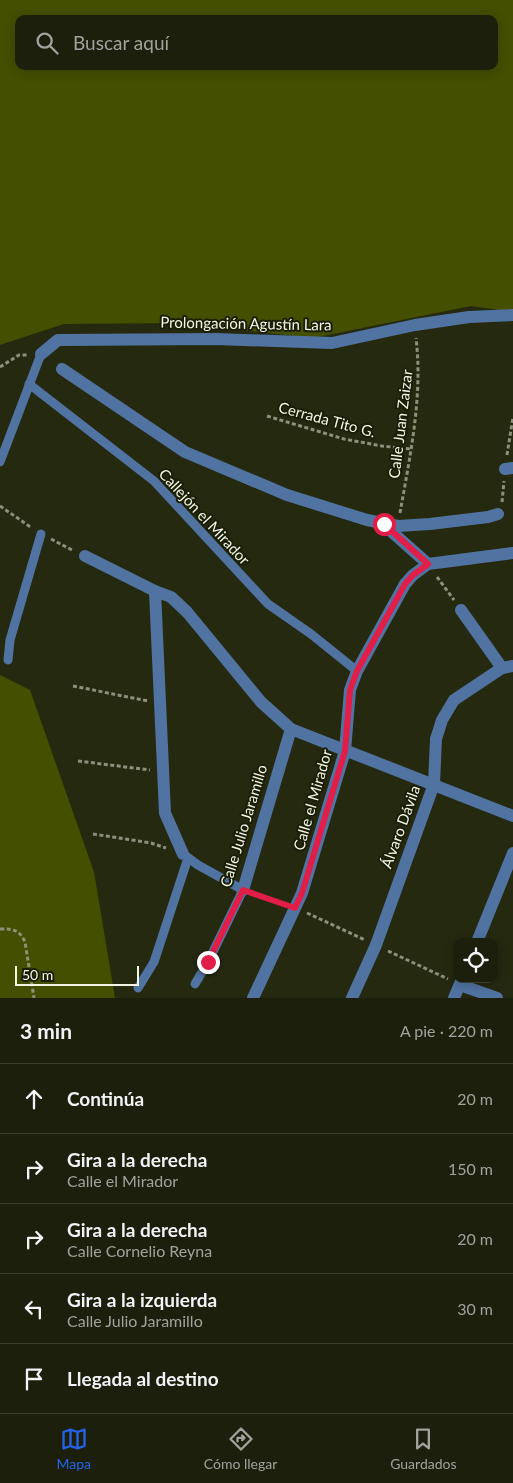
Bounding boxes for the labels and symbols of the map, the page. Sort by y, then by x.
street label: Prolongación Agustín Lara [160,313,332,333]
street label: Calle Juan Zaizar [384,368,416,479]
street label: Cerrada Tito G. [277,397,378,441]
street label: Callejón el Mirador [156,465,254,568]
route start [373,513,396,536]
street label: Calle el Mirador [289,747,335,852]
street label: Calle Julio Jaramillo [216,762,270,889]
street label: Álvaro Dávila [377,783,423,871]
route end [197,951,220,974]
scale bar [15,963,139,986]

